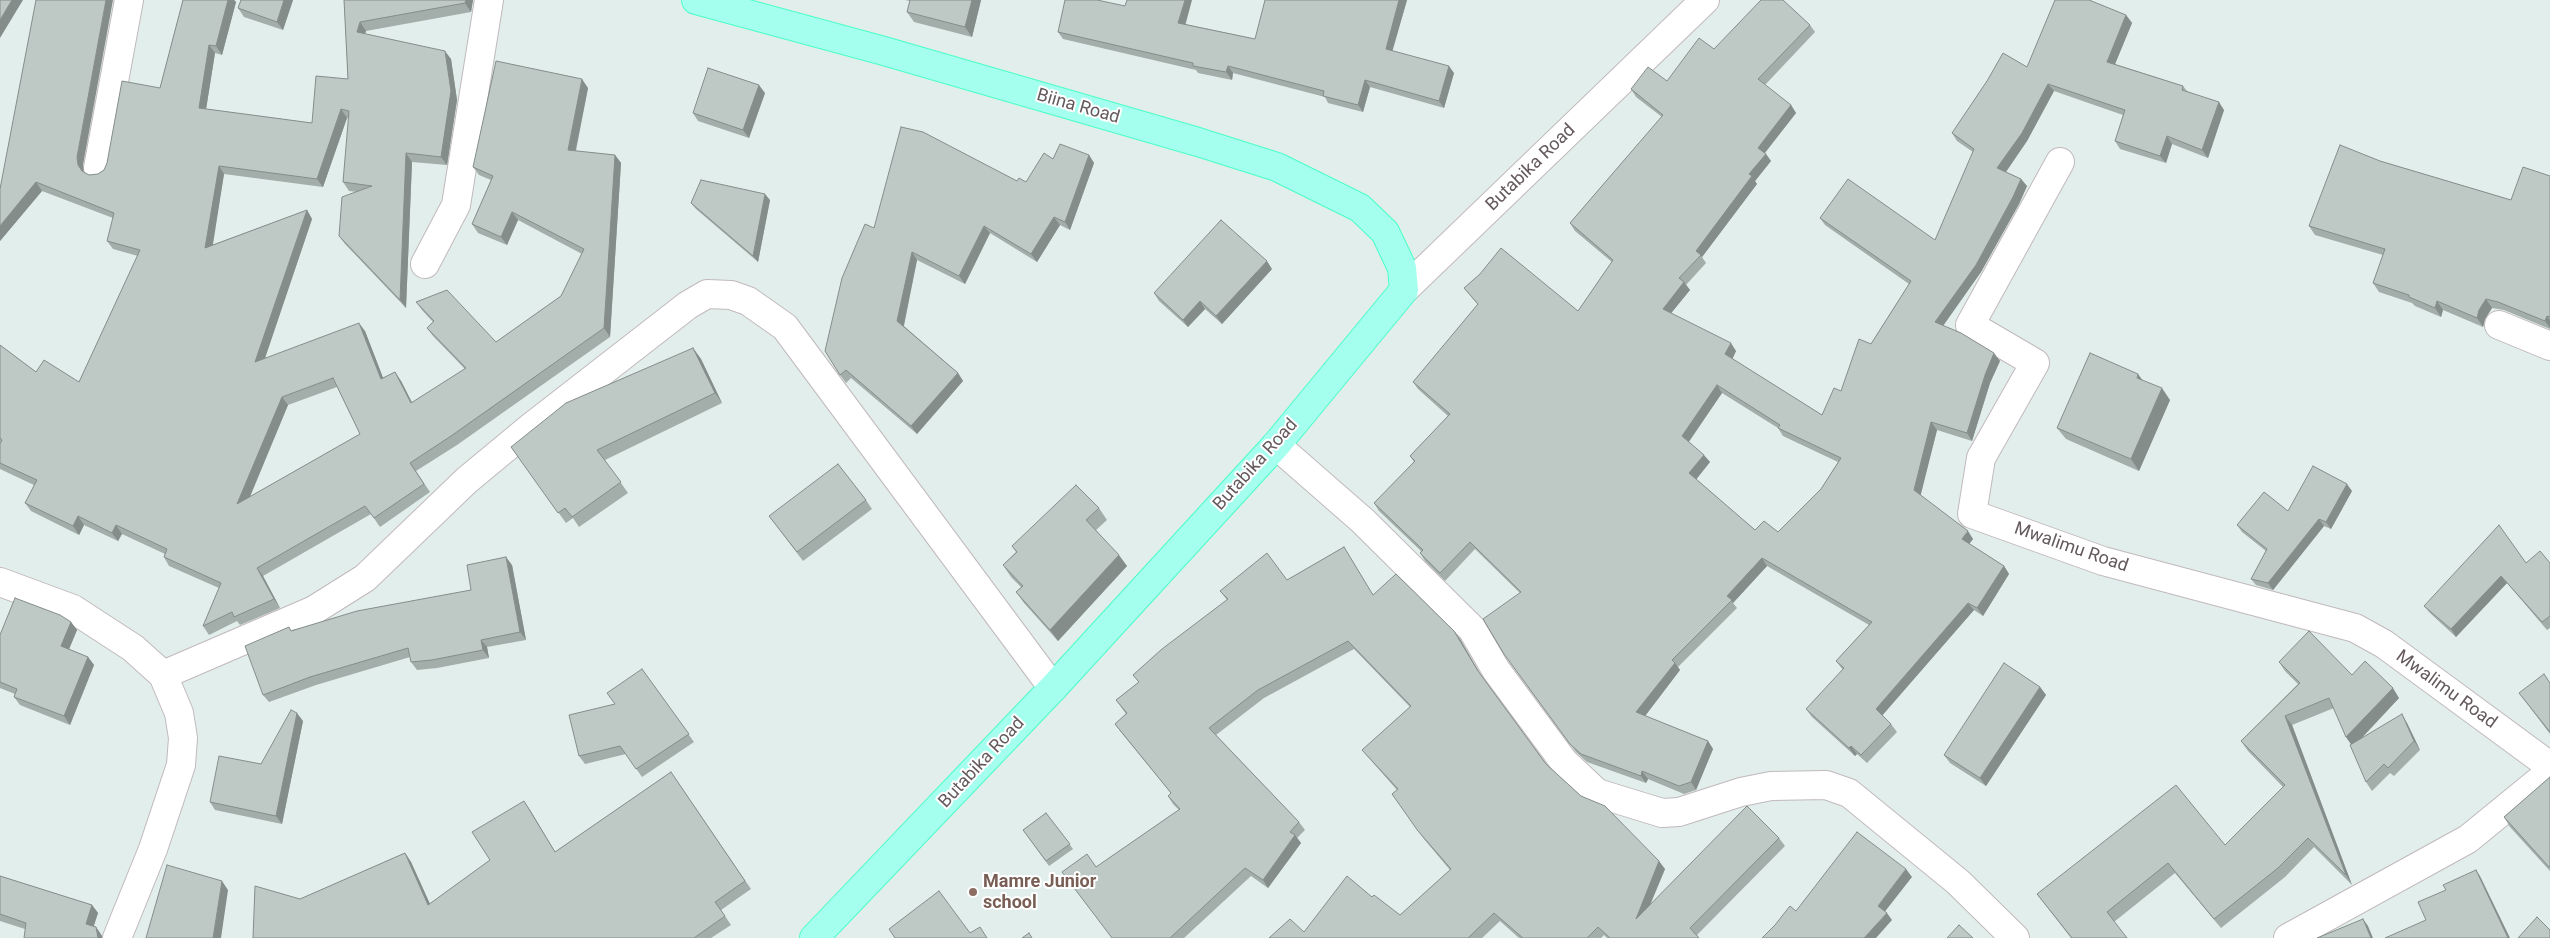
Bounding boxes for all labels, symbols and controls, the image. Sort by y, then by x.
street label: Biina Road [1034,85,1122,129]
street label: Butabika Road [1482,120,1580,216]
street label: Butabika Road [1209,415,1303,515]
street label: Mwalimu Road [2011,518,2131,578]
street label: Mwalimu Road [2391,646,2501,734]
street label: Butabika Road [935,713,1029,813]
place label: Mamre Junior school [983,871,1096,914]
marker: Mamre Junior school [967,886,979,898]

